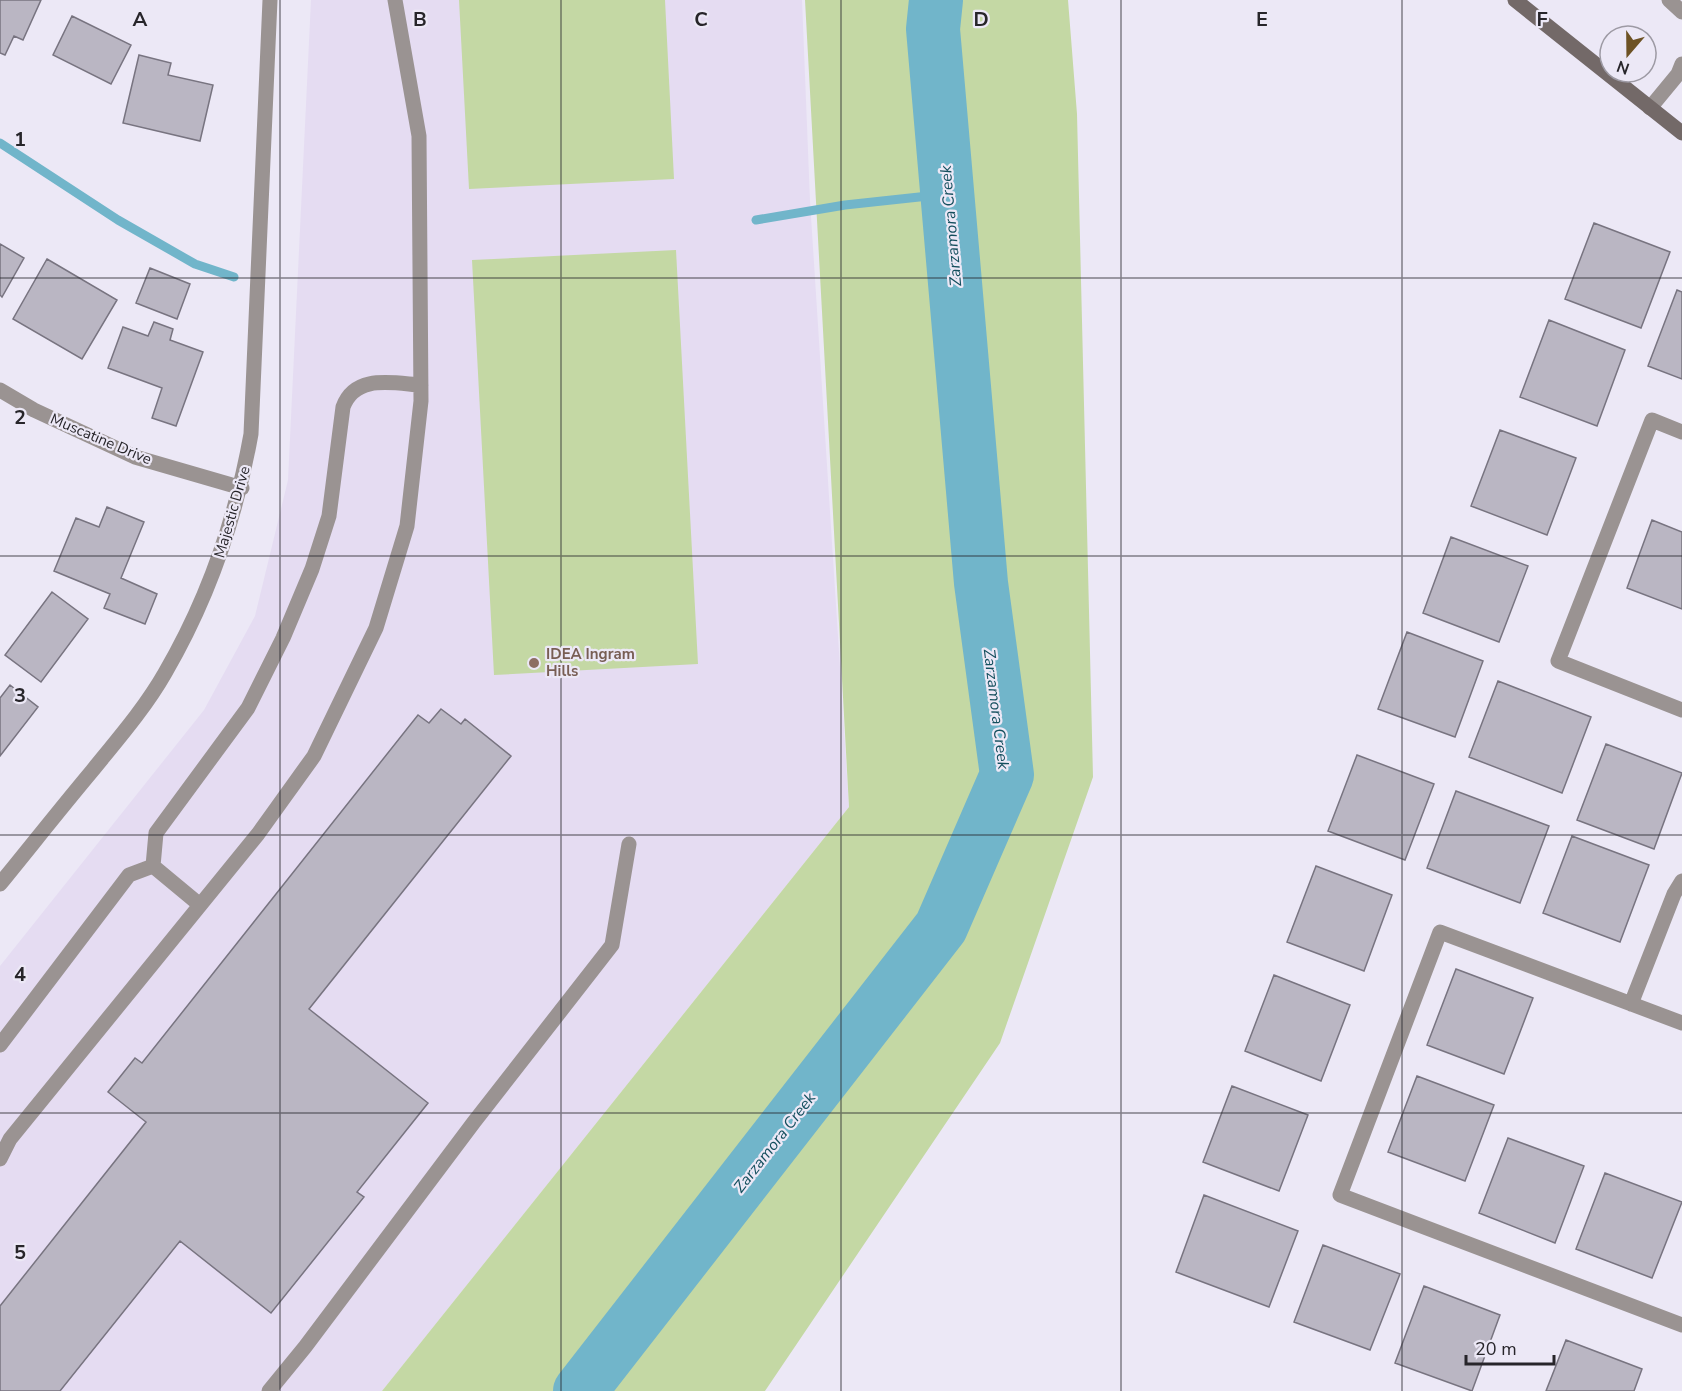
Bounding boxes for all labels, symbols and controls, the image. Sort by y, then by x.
text: A [133,6,148,33]
text: B [413,6,427,33]
text: C [694,6,708,33]
text: D [973,6,989,33]
text: E [1256,6,1268,33]
text: F [1536,6,1548,33]
north arrow [1598,24,1658,84]
text: N [1614,55,1633,80]
text: 1 [14,126,26,153]
water label: Zarzamora Creek [935,163,967,287]
text: 2 [14,404,26,431]
street label: Muscatine Drive [47,409,155,469]
street label: Majestic Drive [209,464,255,560]
place label: IDEA Ingram Hills [546,644,635,681]
water label: Zarzamora Creek [978,647,1014,772]
marker: IDEA Ingram Hills [527,656,541,670]
text: 3 [14,682,26,709]
text: 4 [14,961,26,988]
water label: Zarzamora Creek [729,1087,821,1197]
text: 5 [14,1239,26,1266]
scale bar [1466,1328,1554,1366]
text: 20 m [1475,1337,1517,1361]

